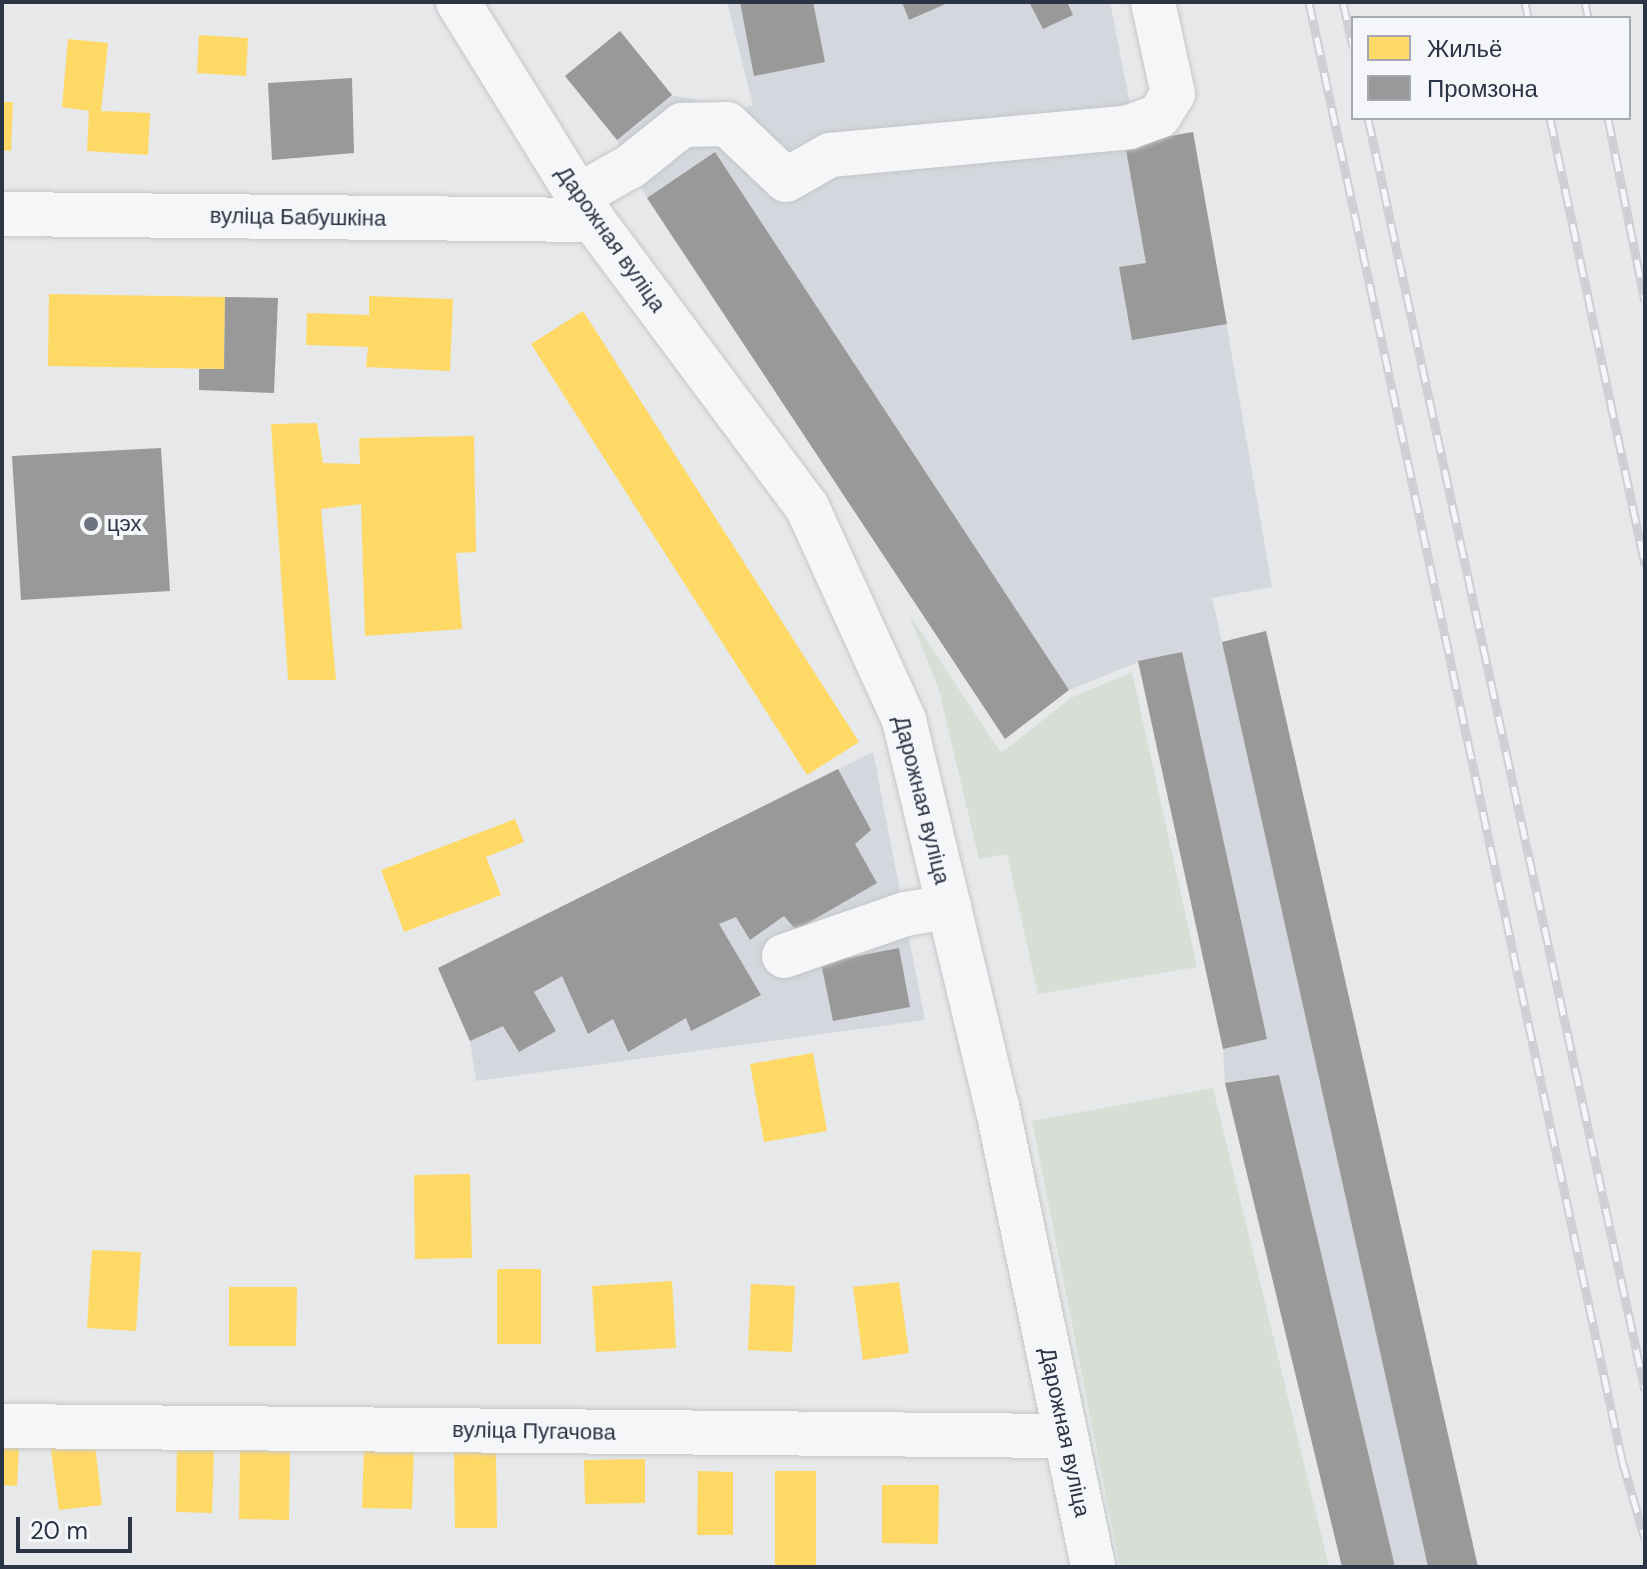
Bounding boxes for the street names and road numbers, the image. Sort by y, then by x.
street label: Дарожная вуліца [551,161,671,317]
street label: вуліца Бабушкіна [210,202,386,232]
street label: Дарожная вуліца [888,713,956,887]
street label: Дарожная вуліца [1034,1345,1096,1519]
street label: вуліца Пугачова [452,1416,616,1446]

